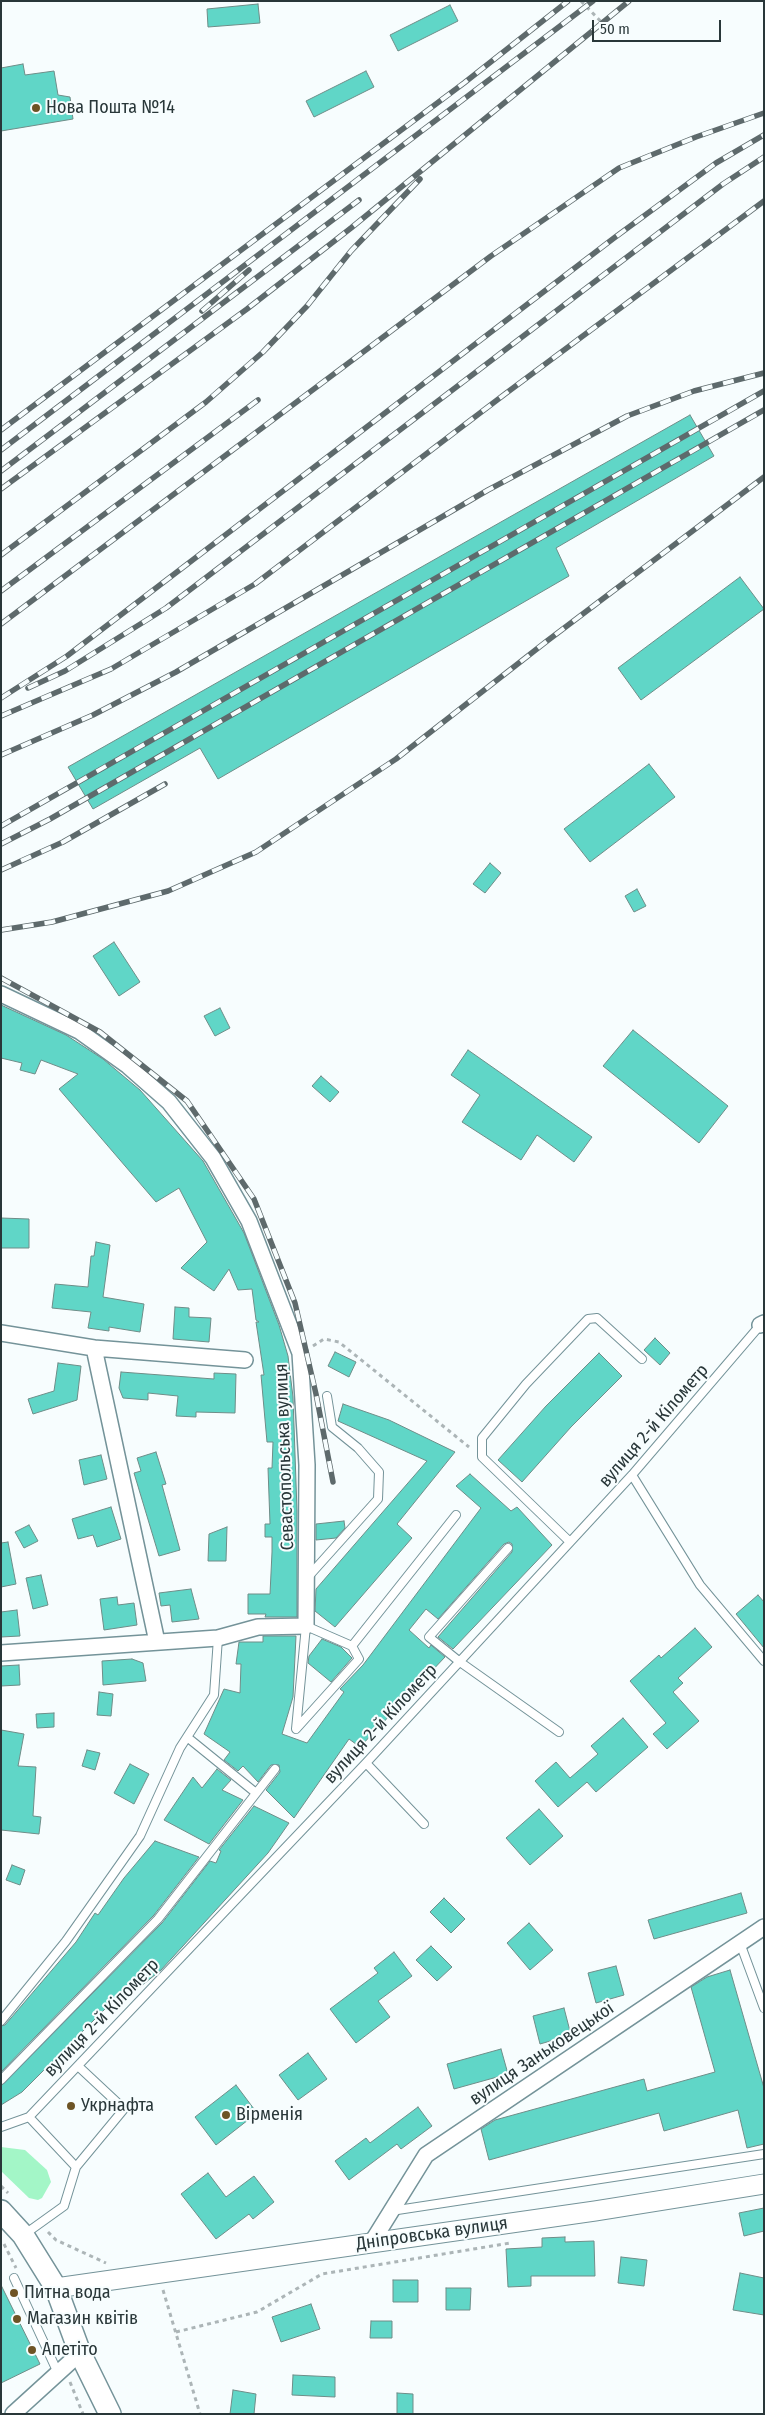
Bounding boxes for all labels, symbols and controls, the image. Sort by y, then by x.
scale bar [595,10,724,42]
text: 50 m [600,20,630,38]
place label: Нова Пошта №14 [46,97,175,119]
marker: Нова Пошта №14 [30,102,42,114]
street label: вулиця 2-й Кілометр [595,1360,713,1492]
street label: Севастопольська вулиця [271,1363,299,1551]
street label: вулиця 2-й Кілометр [320,1660,442,1788]
street label: вулиця 2-й Кілометр [40,1954,164,2082]
street label: вулиця Заньковецької [466,1998,618,2110]
place label: Укрнафта [81,2095,154,2117]
marker: Укрнафта [65,2100,77,2112]
place label: Вірменія [236,2104,303,2126]
marker: Вірменія [220,2109,232,2121]
street label: Дніпровська вулиця [355,2213,509,2255]
place label: Питна вода [24,2282,111,2304]
marker: Питна вода [8,2287,20,2299]
place label: Магазин квітів [27,2308,138,2330]
marker: Магазин квітів [11,2313,23,2325]
place label: Апетіто [42,2339,98,2361]
marker: Апетіто [26,2344,38,2356]

